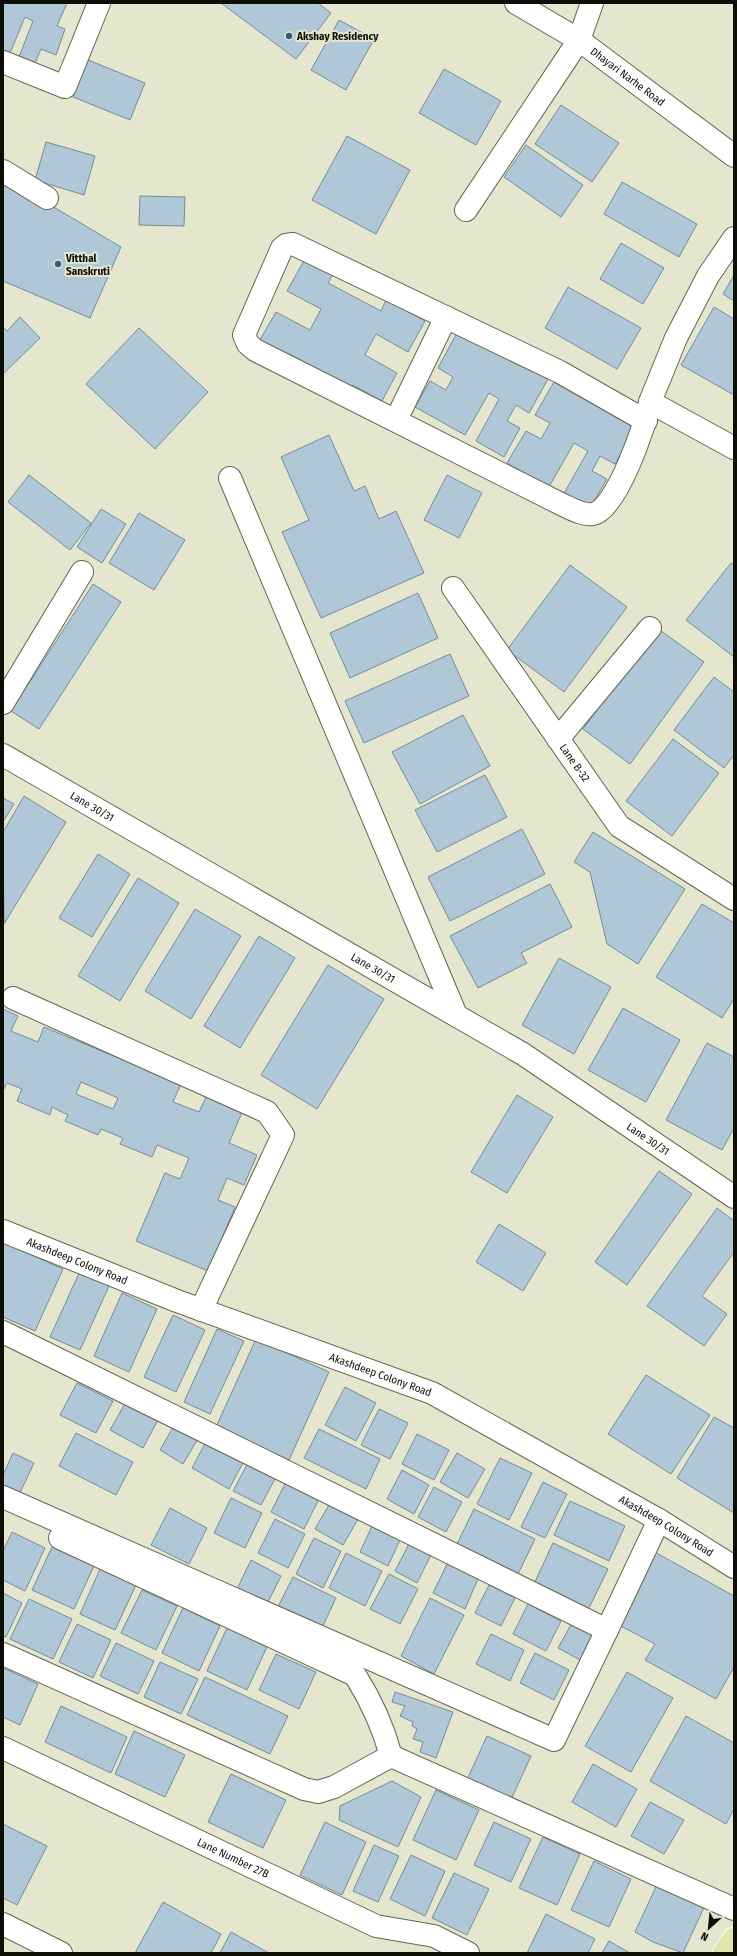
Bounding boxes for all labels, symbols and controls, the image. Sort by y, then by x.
place label: Akshay Residency [296,30,379,43]
marker: Akshay Residency [284,31,294,41]
street label: Dhayari Narhe Road [588,45,667,109]
place label: Vitthal Sanskruti [65,252,110,278]
marker: Vitthal Sanskruti [53,259,63,269]
street label: Lane B-32 [557,742,592,785]
street label: Lane 30/31 [68,789,116,825]
street label: Lane 30/31 [349,951,397,986]
street label: Lane 30/31 [624,1120,672,1158]
street label: Akashdeep Colony Road [25,1235,129,1287]
street label: Akashdeep Colony Road [328,1351,433,1399]
street label: Akashdeep Colony Road [617,1493,716,1559]
street label: Lane Number 27B [195,1836,271,1881]
north arrow [689,1908,729,1948]
text: N [699,1929,711,1944]

